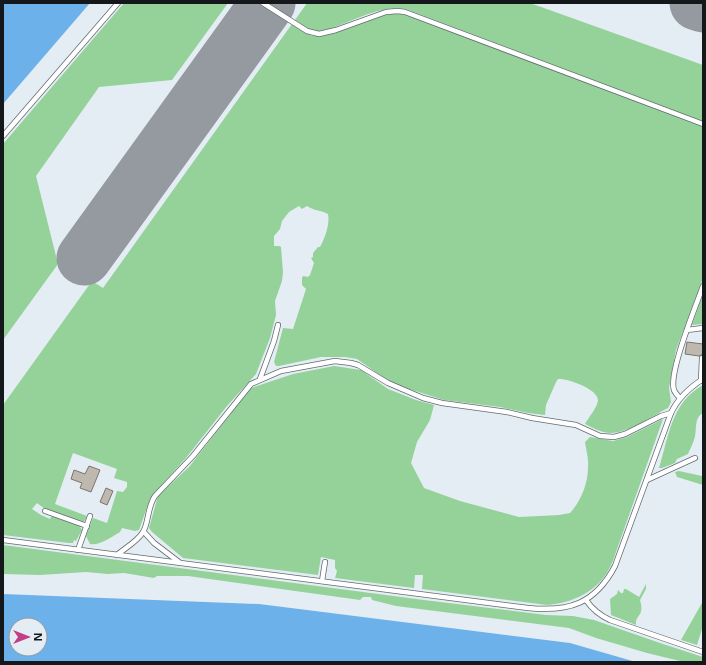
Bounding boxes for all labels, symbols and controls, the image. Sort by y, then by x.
north arrow [8,617,48,657]
text: N [31,633,46,641]

